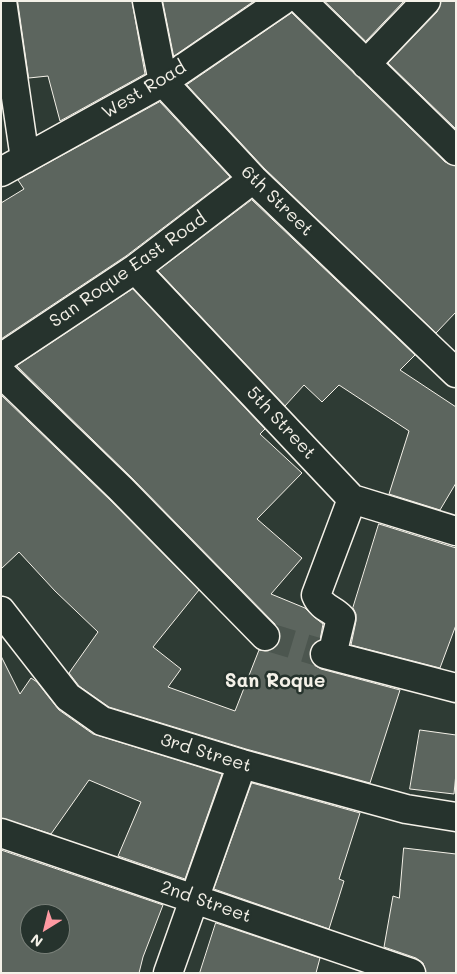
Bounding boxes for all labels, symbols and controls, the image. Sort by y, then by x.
street label: West Road [98,56,190,124]
street label: 6th Street [236,161,318,241]
street label: San Roque East Road [45,208,211,332]
street label: 5th Street [242,382,320,464]
district label: San Roque [225,670,325,692]
street label: 3rd Street [158,729,254,777]
street label: 2nd Street [158,876,254,928]
north arrow [20,904,70,954]
text: N [27,930,46,952]

